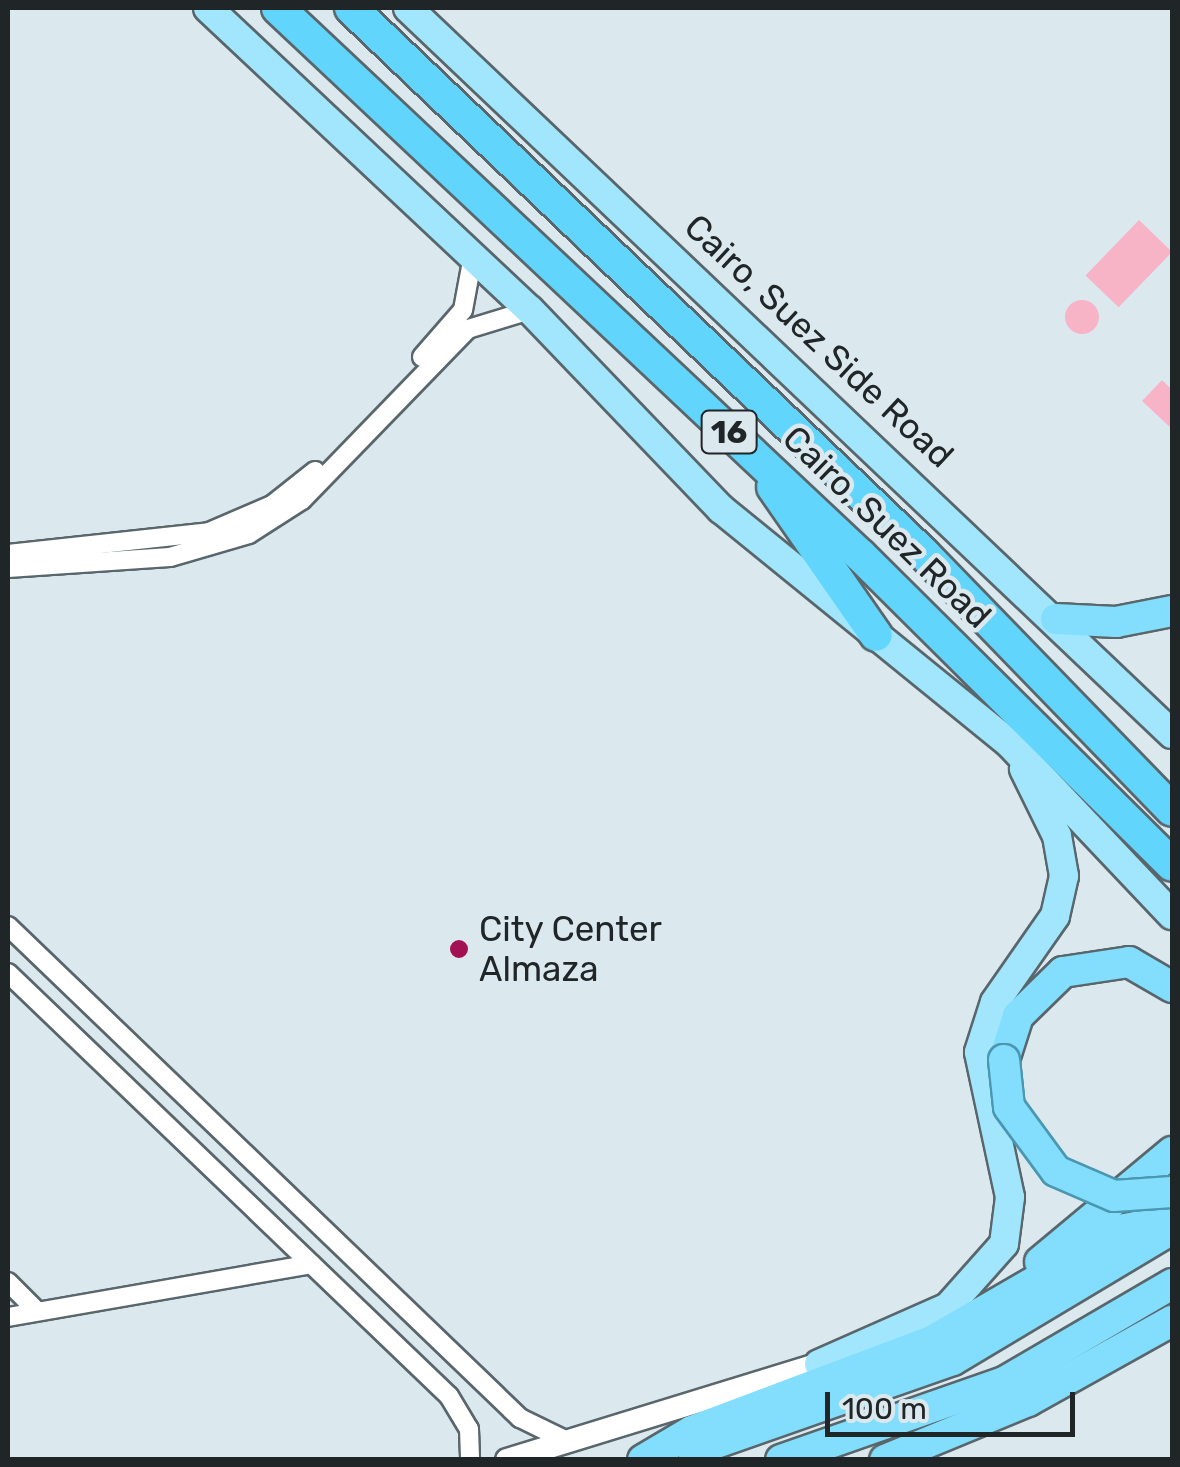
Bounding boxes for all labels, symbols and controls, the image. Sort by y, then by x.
street label: Cairo, Suez Side Road [676,206,962,476]
road number: 16 [699,405,759,459]
street label: Cairo, Suez Road [774,417,1000,637]
place label: City Center Almaza [479,908,663,990]
marker: City Center Almaza [448,938,470,960]
scale bar [830,1372,1080,1434]
text: 100 m [842,1391,927,1427]

